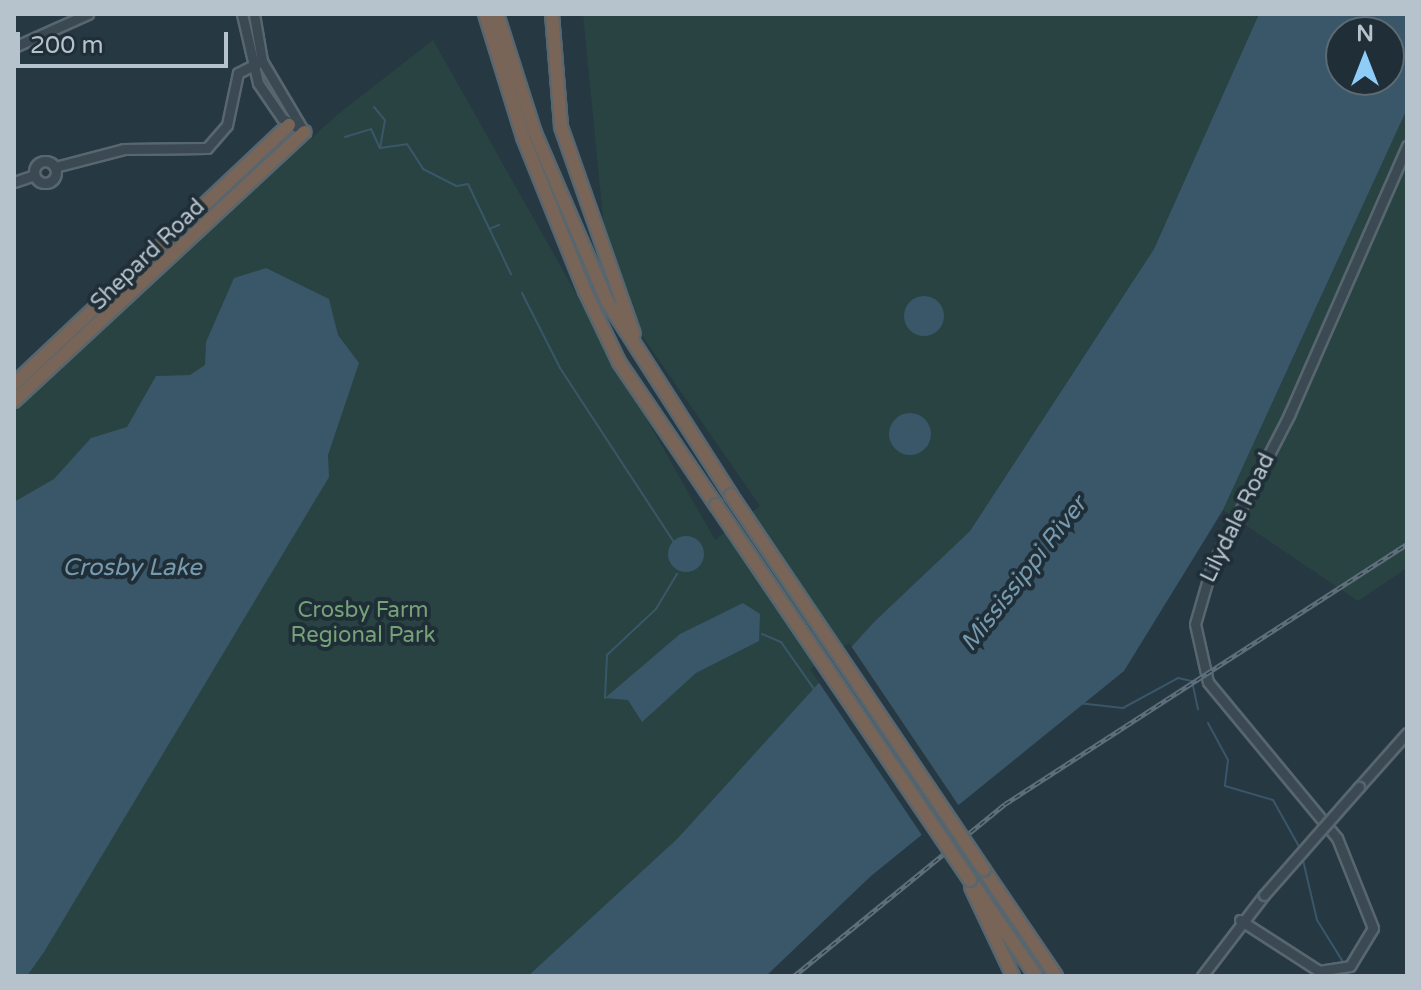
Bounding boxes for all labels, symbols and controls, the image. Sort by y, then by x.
scale bar [20,16,232,66]
north arrow [1325,16,1405,96]
text: N [1356,21,1374,47]
text: 200 m [30,31,104,60]
street label: Shepard Road [85,194,211,316]
street label: Lilydale Road [1195,449,1281,587]
water label: Mississippi River [955,491,1093,657]
water label: Crosby Lake [62,554,202,582]
park label: Crosby Farm Regional Park [291,597,435,648]

